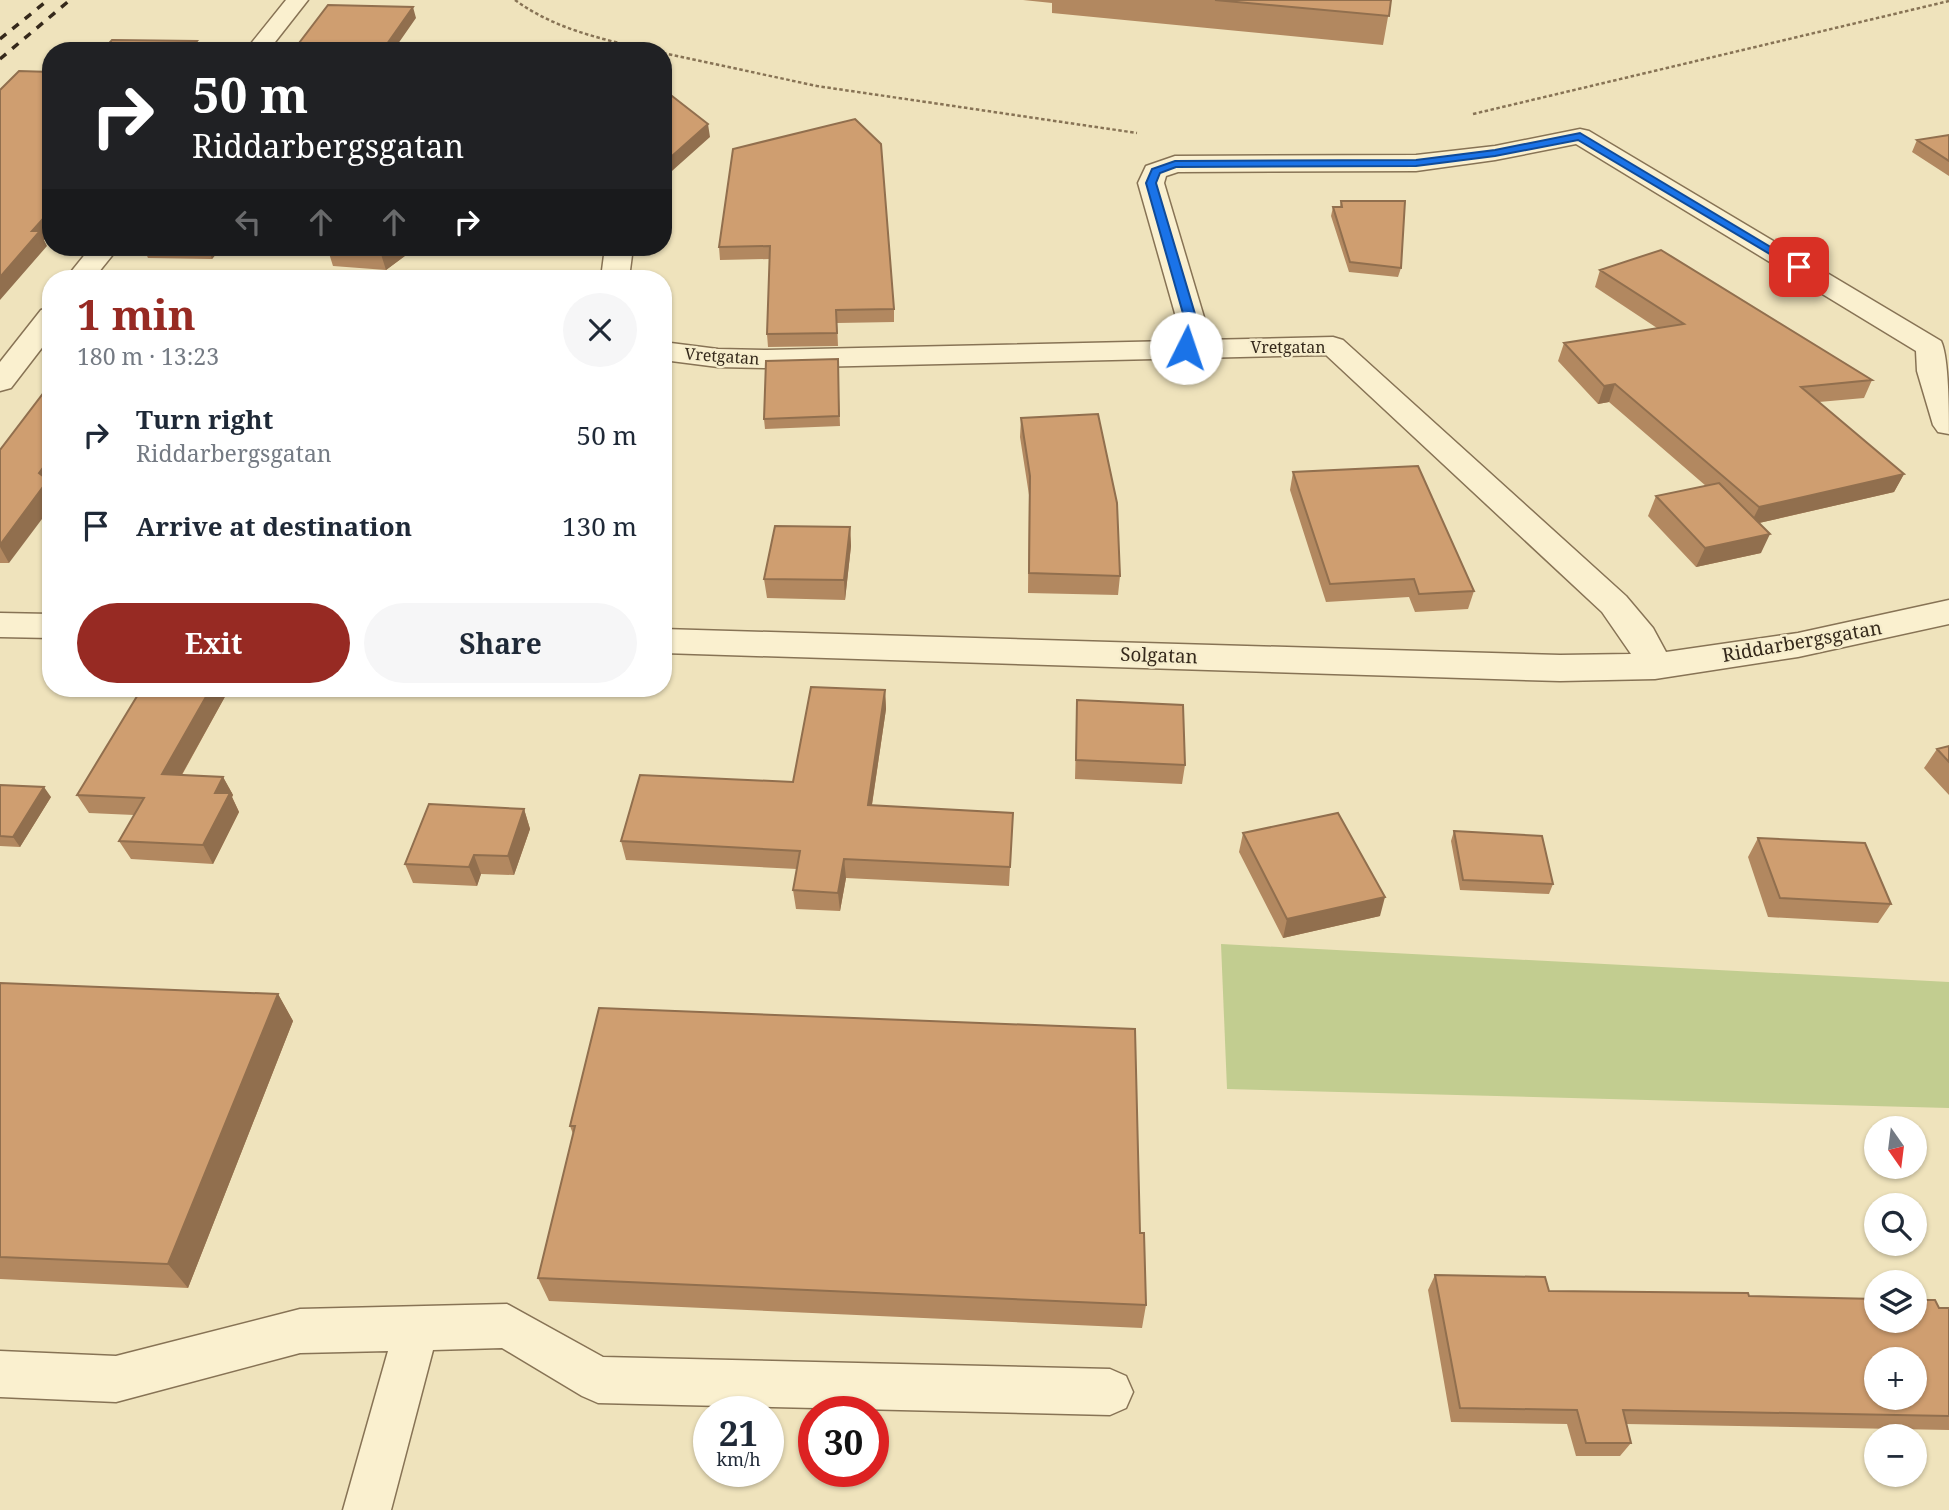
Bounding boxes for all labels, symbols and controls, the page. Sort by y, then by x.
text: 50 m [192,61,308,127]
icon: right [77,70,168,161]
text: Riddarbergsgatan [192,124,464,167]
icon: left [229,203,267,241]
icon: ahead [302,203,340,241]
icon: ahead [375,203,413,241]
icon: right [448,203,486,241]
pin [1769,237,1829,297]
icon: arrive [1780,248,1818,286]
text: 1 min [77,285,196,342]
button: close [563,293,637,367]
position arrow [1149,311,1223,385]
street label: Vretgatan [1250,336,1326,358]
text: 180 m · 13:23 [77,340,219,372]
street label: Vretgatan [684,342,760,370]
text: Turn right [136,401,273,437]
icon: right [77,416,115,454]
text: 50 m [577,417,637,453]
text: Riddarbergsgatan [136,437,332,469]
icon: arrive [77,507,115,545]
text: Arrive at destination [136,508,412,544]
text: 130 m [562,508,637,544]
button: Exit [77,603,350,683]
button: Share [364,603,637,683]
street label: Riddarbergsgatan [1720,614,1884,668]
street label: Solgatan [1120,641,1198,669]
north arrow [1864,1116,1927,1180]
map controls [1864,1116,1927,1487]
button: search [1864,1193,1927,1256]
button: layers [1864,1270,1927,1333]
button: + [1864,1347,1927,1410]
speed limit sign: 30 [798,1396,889,1487]
text: 21 [719,1409,758,1456]
button: − [1864,1424,1927,1487]
text: km/h [716,1447,761,1471]

